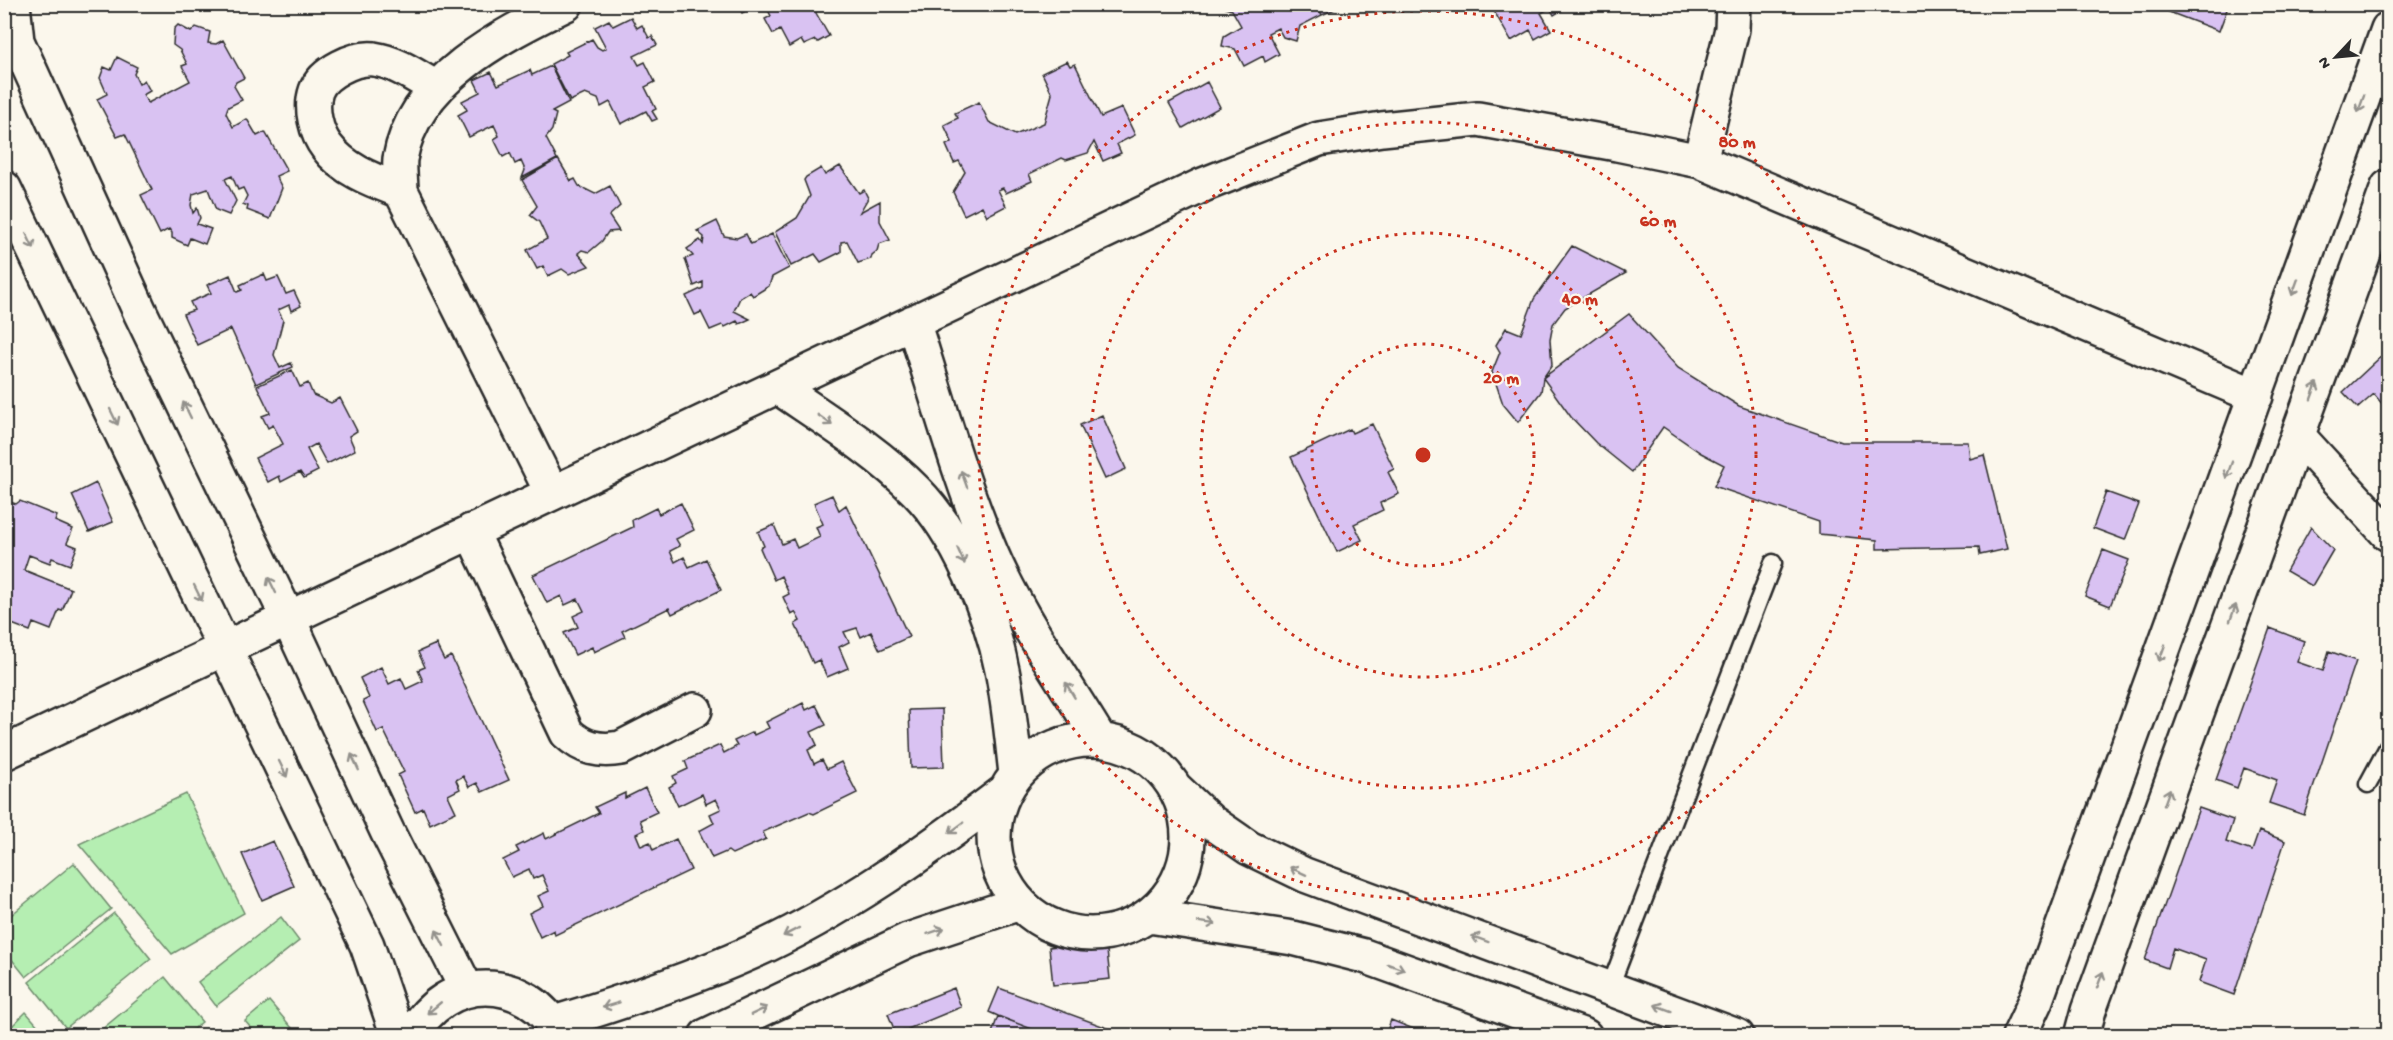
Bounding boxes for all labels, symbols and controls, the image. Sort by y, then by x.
north arrow [2306,27,2366,87]
text: N [2315,53,2336,71]
one-way arrow [2355,94,2366,112]
text: 80 m [1718,133,1756,154]
text: 60 m [1640,212,1676,233]
one-way arrow [24,232,36,250]
one-way arrow [2289,277,2300,296]
text: 40 m [1561,290,1598,311]
text: 20 m [1483,369,1519,390]
one-way arrow [2310,382,2321,401]
one-way arrow [181,401,193,419]
one-way arrow [108,408,120,426]
one-way arrow [817,414,833,426]
centre of rings [1413,445,1433,465]
one-way arrow [2222,460,2233,479]
one-way arrow [957,470,968,489]
one-way arrow [957,547,968,565]
one-way arrow [266,577,278,595]
one-way arrow [193,583,205,601]
one-way arrow [2229,605,2240,623]
one-way arrow [2155,644,2166,662]
one-way arrow [1064,682,1076,699]
one-way arrow [349,754,361,772]
one-way arrow [277,759,289,777]
one-way arrow [2162,788,2173,807]
one-way arrow [949,822,965,835]
one-way arrow [1289,865,1307,876]
one-way arrow [1196,918,1216,929]
one-way arrow [927,924,945,935]
one-way arrow [783,926,801,938]
one-way arrow [433,929,445,947]
one-way arrow [1471,933,1490,944]
one-way arrow [1386,963,1405,974]
one-way arrow [2095,971,2106,990]
one-way arrow [602,1000,621,1011]
one-way arrow [427,1001,442,1015]
one-way arrow [1654,1001,1673,1012]
one-way arrow [749,1004,767,1016]

